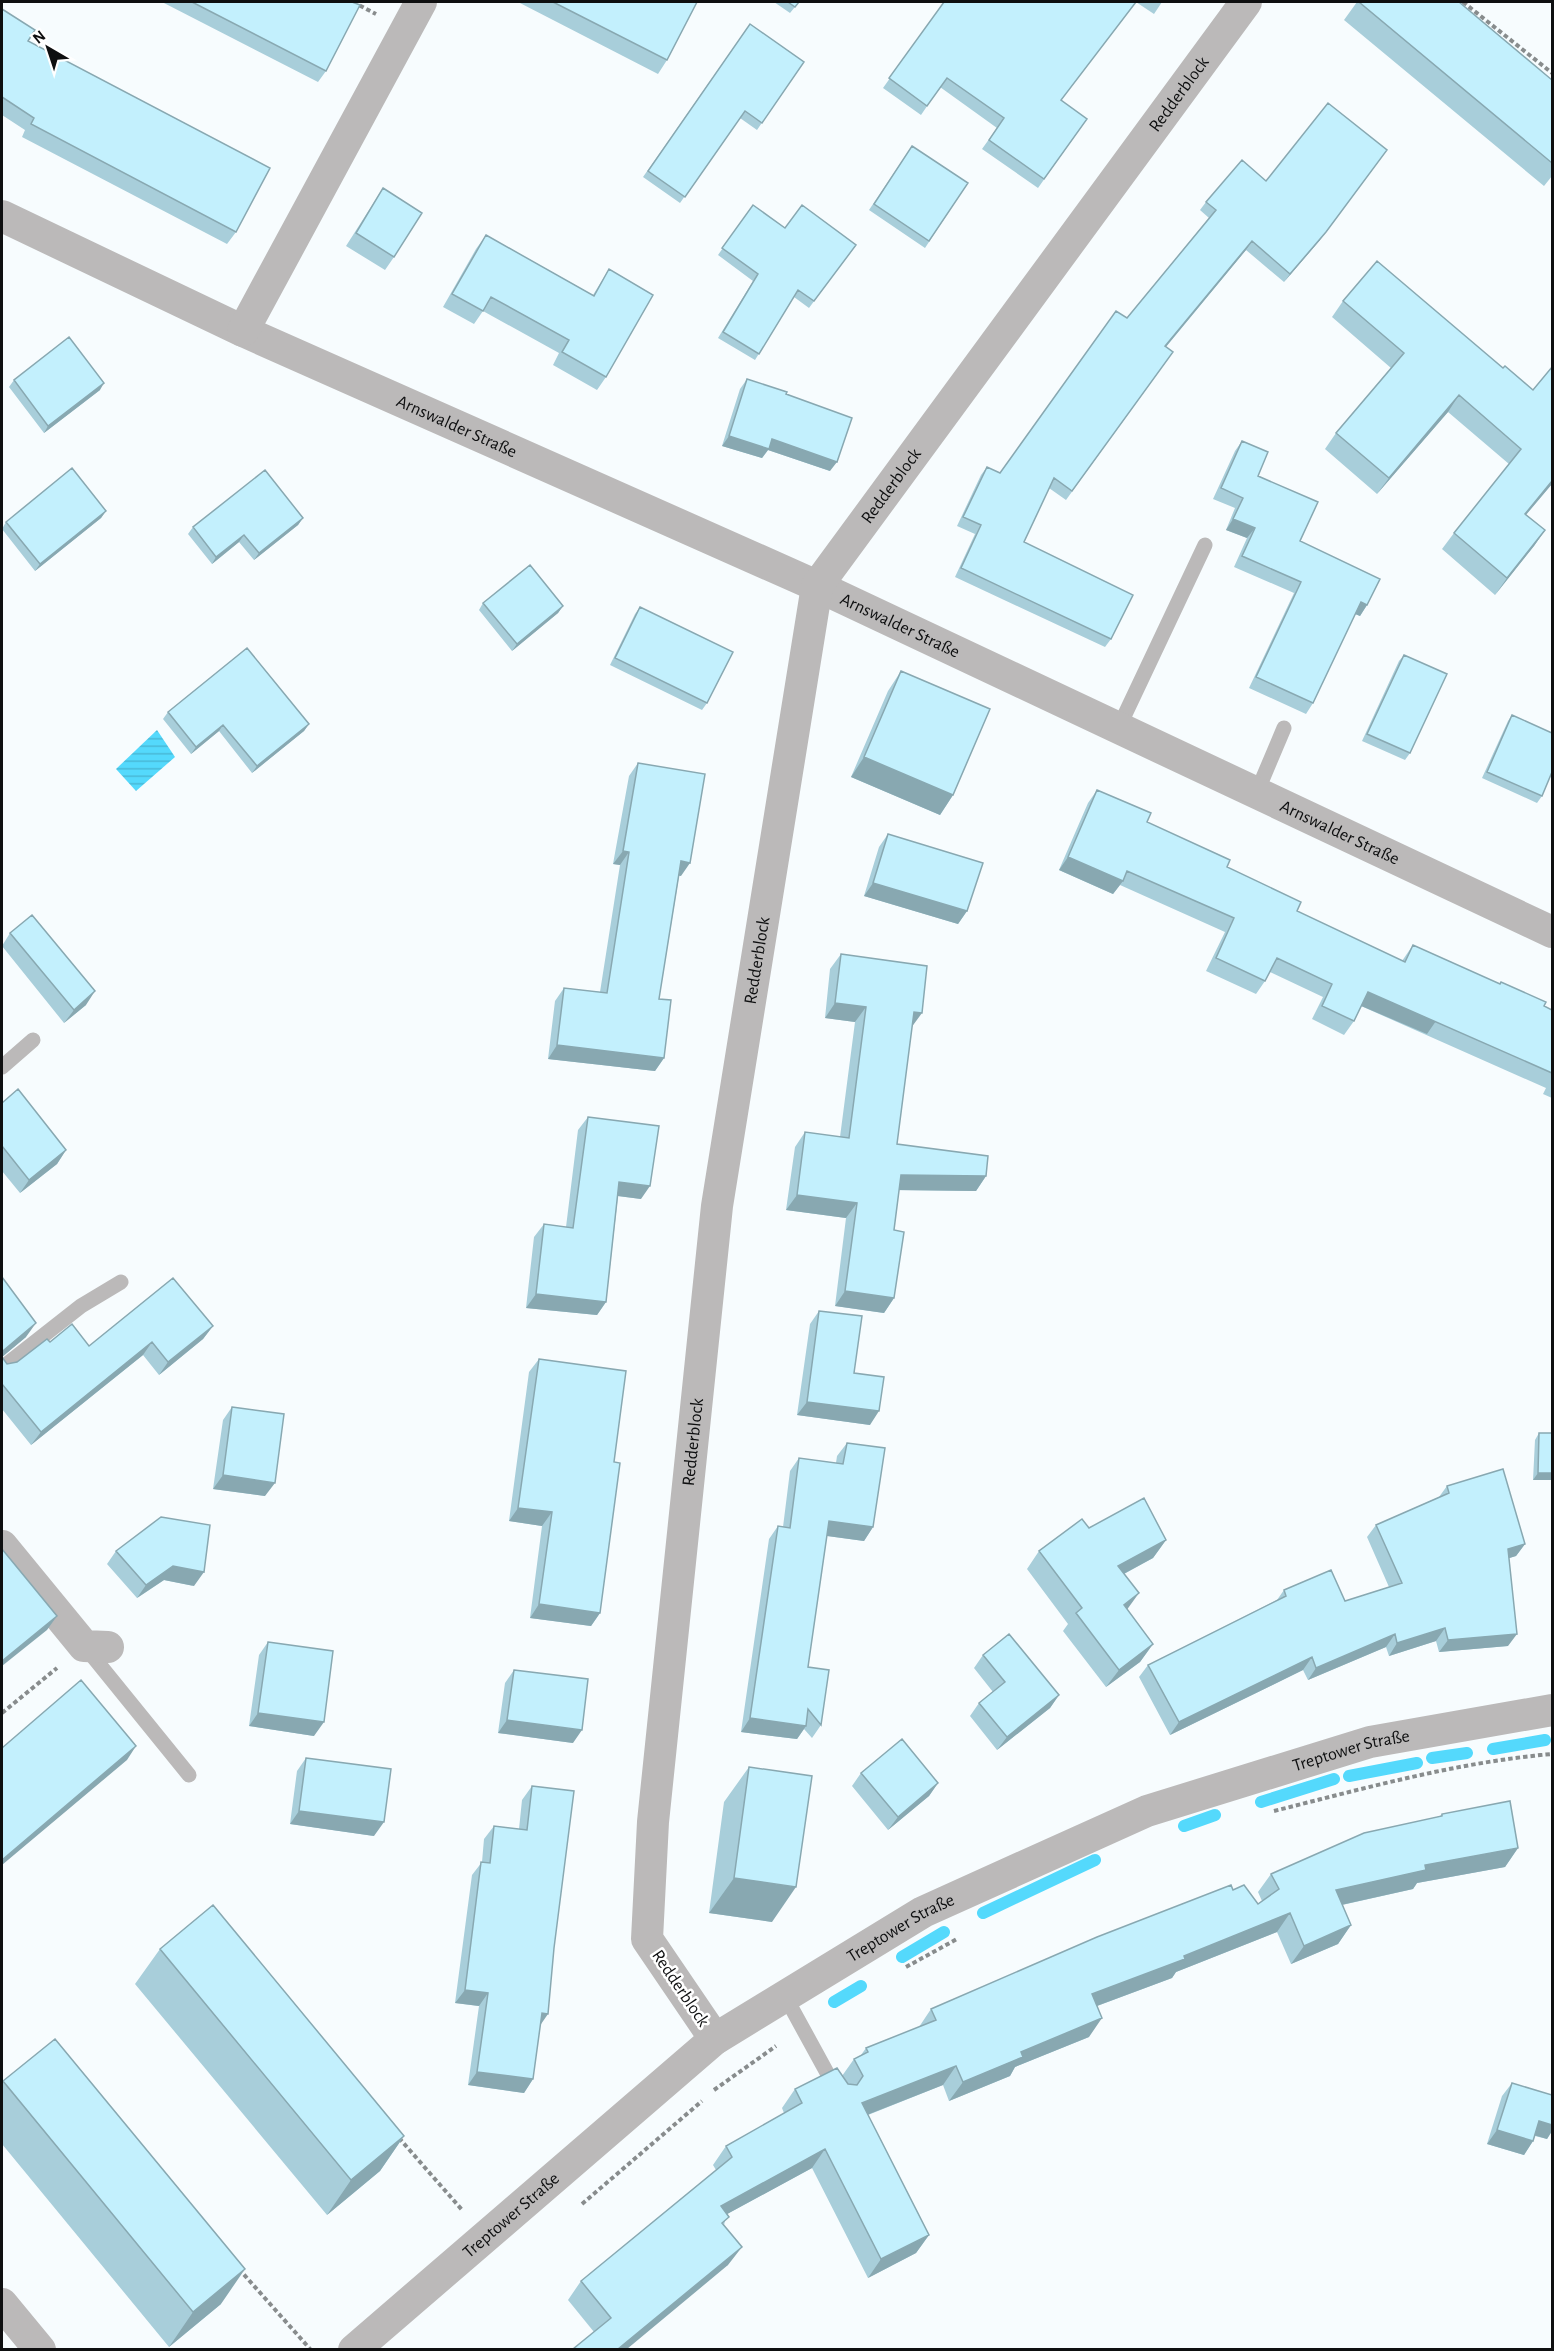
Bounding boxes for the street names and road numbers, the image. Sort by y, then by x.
street label: Redderblock [1146,53,1213,135]
street label: Arnswalder Straße [394,392,519,461]
street label: Redderblock [858,445,925,527]
street label: Arnswalder Straße [837,590,962,662]
street label: Arnswalder Straße [1277,797,1402,869]
street label: Redderblock [742,915,774,1006]
street label: Redderblock [680,1397,707,1487]
street label: Treptower Straße [1291,1727,1411,1775]
street label: Treptower Straße [844,1891,957,1966]
street label: Redderblock [648,1947,713,2031]
street label: Treptower Straße [460,2169,563,2262]

